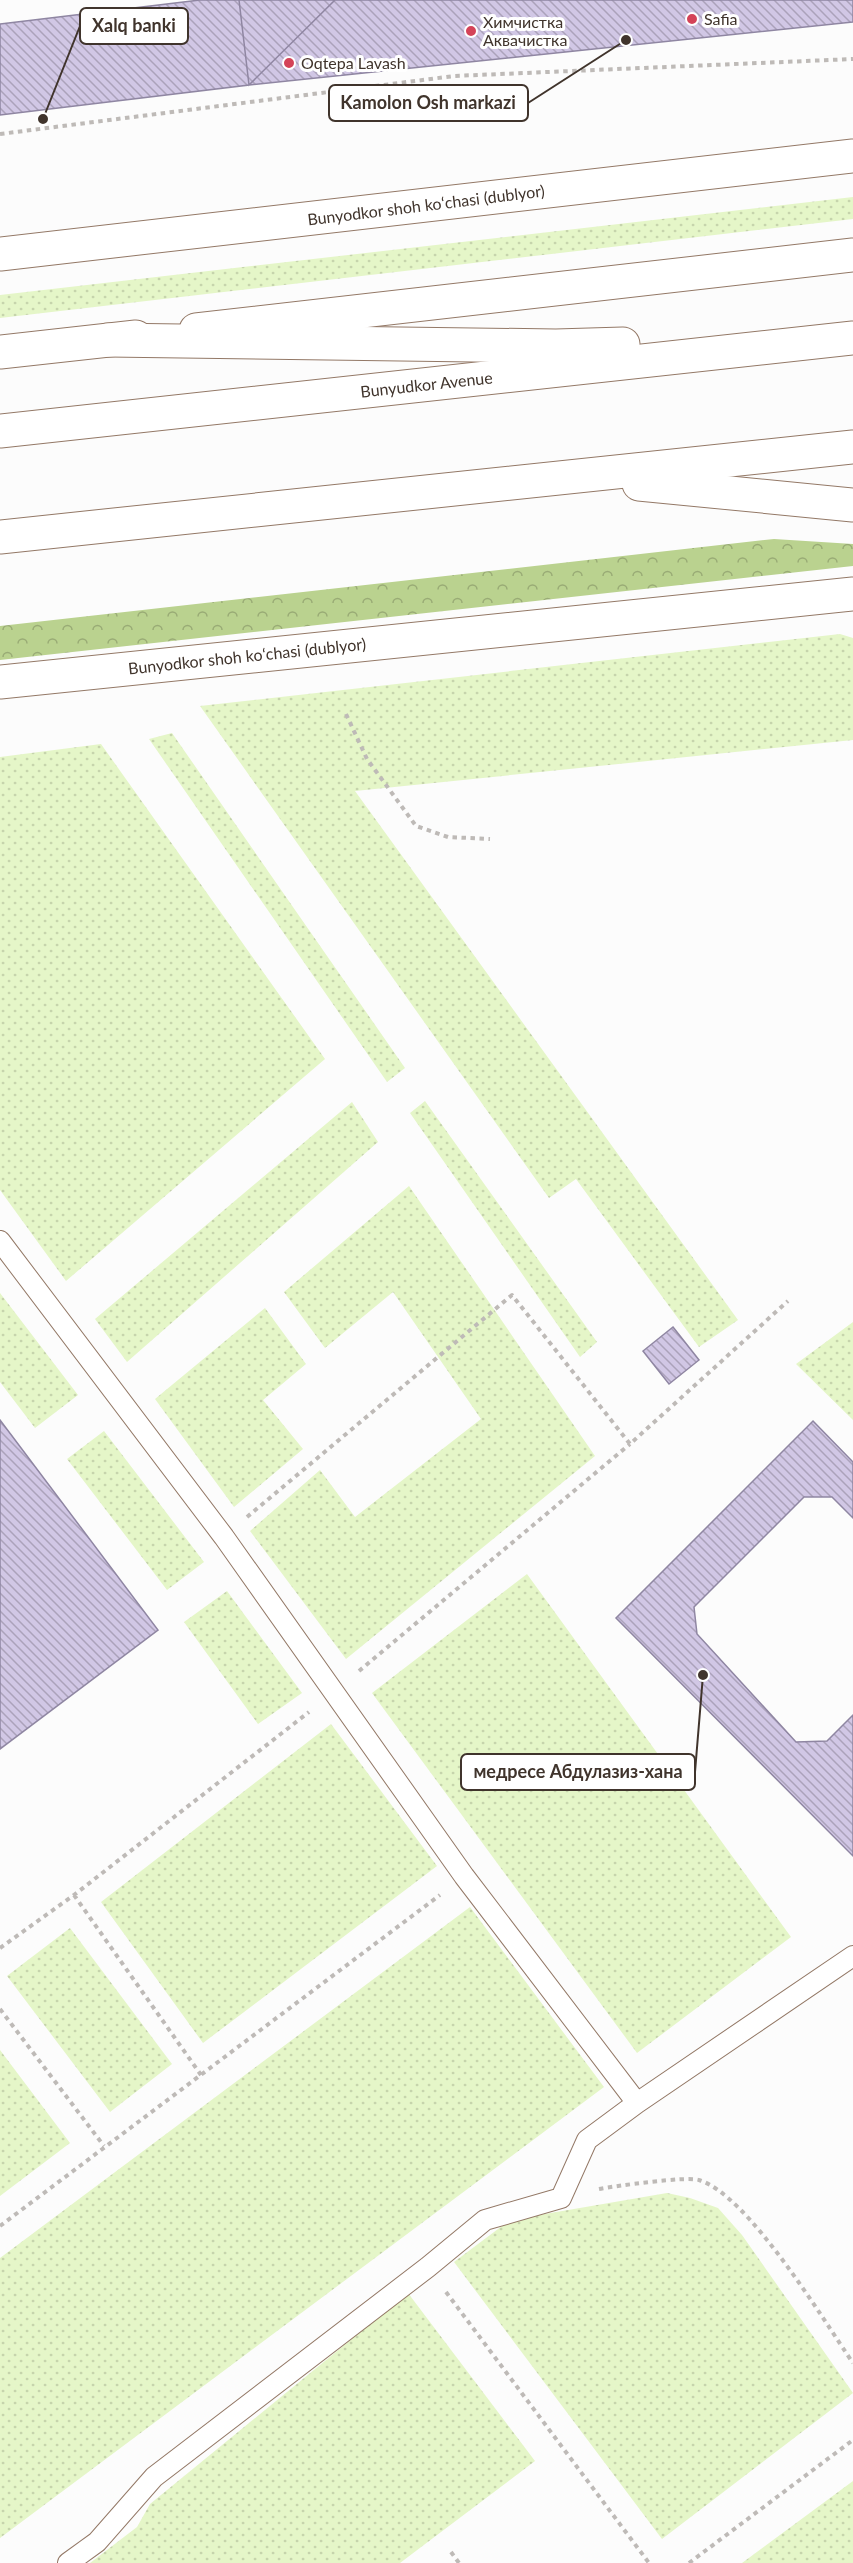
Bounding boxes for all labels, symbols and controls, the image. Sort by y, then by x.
callout: Xalq banki [80,8,188,44]
place label: Safia [704,9,738,28]
place label: Химчистка Аквачистка [483,12,567,49]
marker: Safia [685,12,699,26]
text: Xalq banki [92,14,176,36]
marker: Химчистка Аквачистка [464,24,478,38]
place label: Oqtepa Lavash [301,53,406,72]
marker: Oqtepa Lavash [282,56,296,70]
callout: Kamolon Osh markazi [329,85,528,121]
text: Kamolon Osh markazi [340,91,516,113]
street label: Bunyodkor shoh koʻchasi (dublyor) [306,181,546,228]
street label: Bunyudkor Avenue [359,367,493,401]
street label: Bunyodkor shoh koʻchasi (dublyor) [127,634,367,677]
callout: медресе Абдулазиз-хана [461,1754,695,1790]
text: медресе Абдулазиз-хана [473,1760,683,1782]

